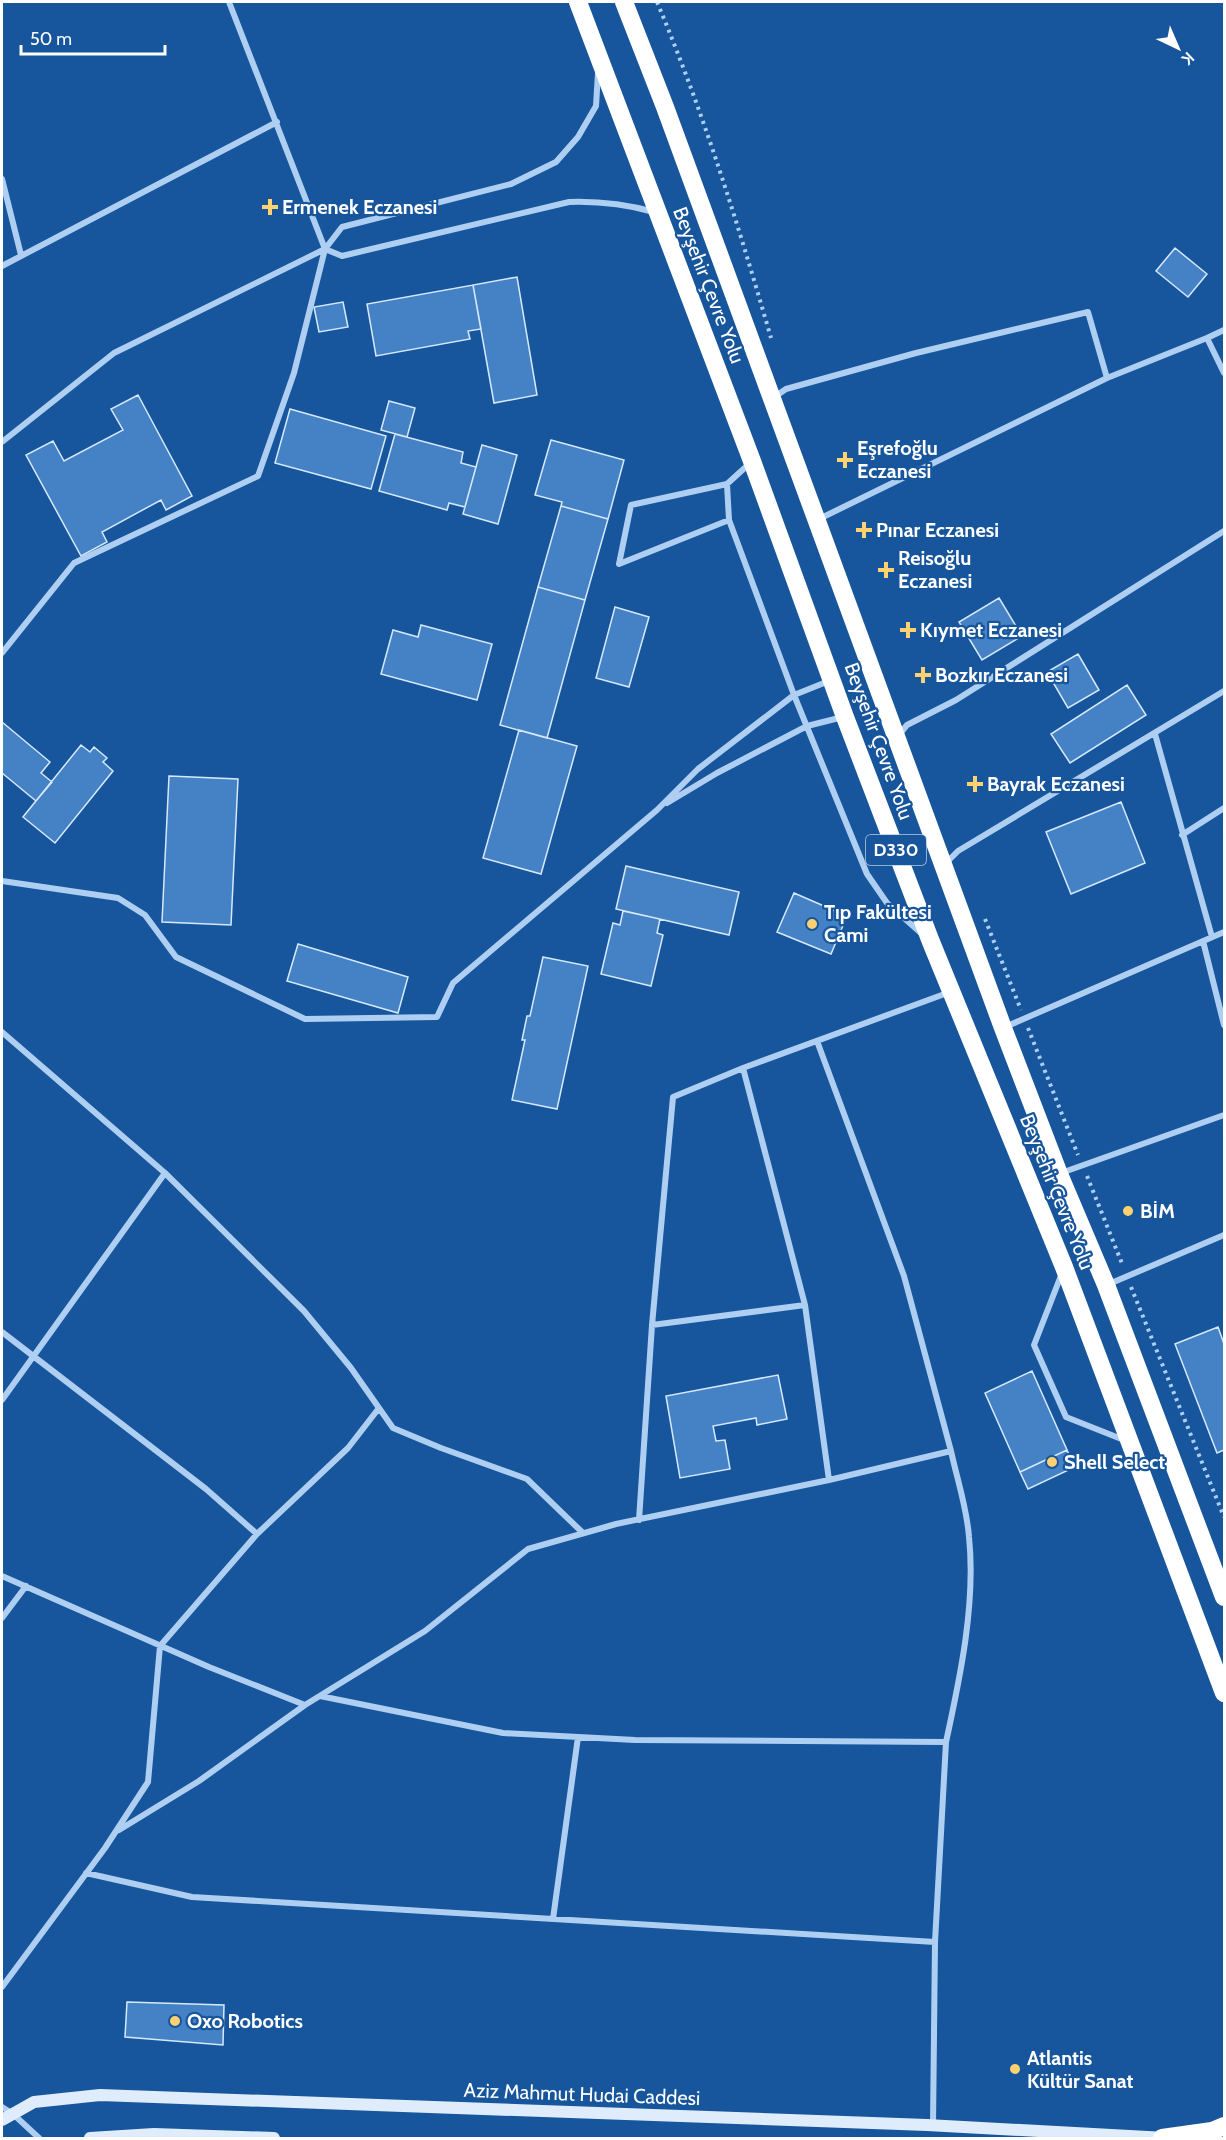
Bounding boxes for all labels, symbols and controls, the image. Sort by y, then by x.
scale bar [21,18,165,56]
north arrow [1148,18,1208,78]
text: 50 m [30,28,72,50]
text: K [1178,48,1198,69]
place label: Ermenek Eczanesi [282,195,437,219]
marker: Ermenek Eczanesi [263,200,277,214]
street label: Beyşehir Çevre Yolu [668,204,750,366]
place label: Eşrefoğlu Eczanesi [857,436,938,483]
marker: Eşrefoğlu Eczanesi [838,453,852,467]
place label: Pınar Eczanesi [876,518,999,542]
marker: Pınar Eczanesi [857,523,871,537]
place label: Reisoğlu Eczanesi [898,546,972,593]
marker: Reisoğlu Eczanesi [879,563,893,577]
place label: Kıymet Eczanesi [920,618,1062,642]
marker: Kıymet Eczanesi [901,623,915,637]
street label: Beyşehir Çevre Yolu [839,659,919,823]
place label: Bozkır Eczanesi [935,663,1068,687]
marker: Bozkır Eczanesi [916,668,930,682]
place label: Bayrak Eczanesi [987,772,1125,796]
marker: Bayrak Eczanesi [968,777,982,791]
road number: D330 [866,835,926,865]
place label: Tıp Fakültesi Cami [824,900,932,947]
marker: Tıp Fakültesi Cami [805,917,819,931]
street label: Beyşehir Çevre Yolu [1015,1111,1099,1273]
place label: BİM [1140,1199,1175,1223]
marker: BİM [1121,1204,1135,1218]
place label: Shell Select [1064,1450,1165,1474]
marker: Shell Select [1045,1455,1059,1469]
place label: Oxo Robotics [187,2009,303,2033]
marker: Oxo Robotics [168,2014,182,2028]
place label: Atlantis Kültür Sanat [1027,2046,1134,2093]
marker: Atlantis Kültür Sanat [1008,2062,1022,2076]
street label: Aziz Mahmut Hudai Caddesi [463,2078,701,2110]

